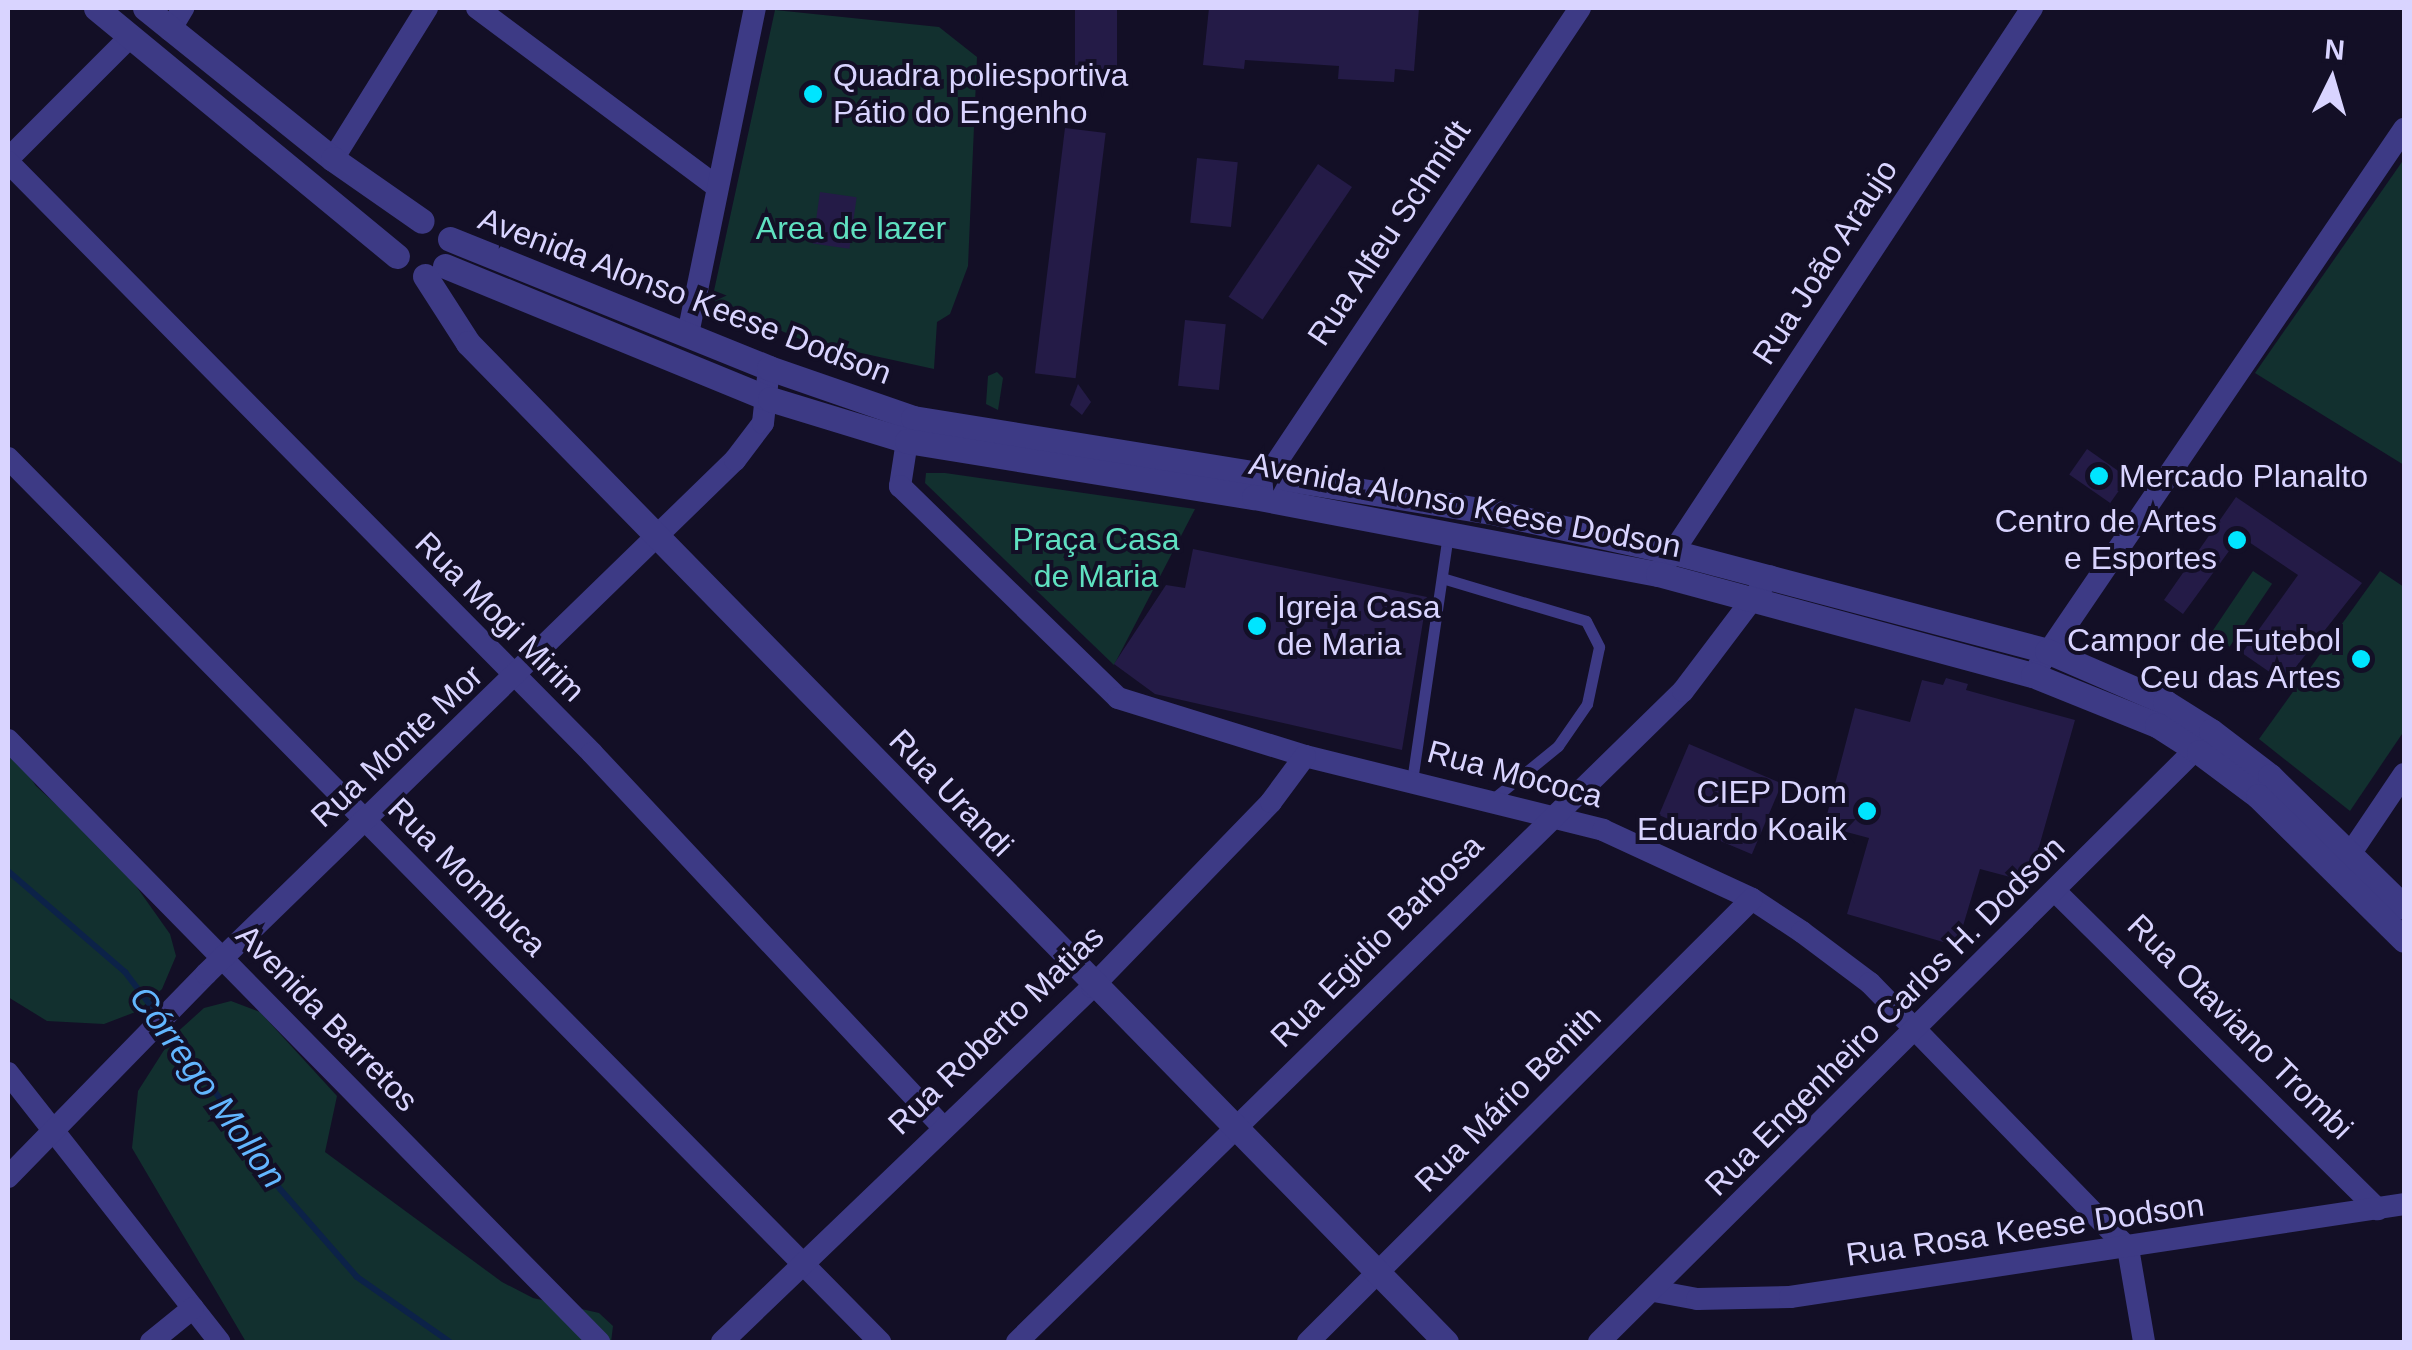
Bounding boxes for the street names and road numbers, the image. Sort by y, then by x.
street label: Rua Alfeu Schmidt [1299,112,1479,354]
street label: Rua João Araujo [1744,152,1906,372]
street label: Avenida Alonso Keese Dodson [472,199,898,393]
street label: Avenida Alonso Keese Dodson [1245,444,1685,566]
street label: Rua Mogi Mirim [407,524,593,710]
street label: Rua Monte Mor [303,657,491,835]
street label: Rua Urandi [881,721,1021,865]
street label: Rua Mococa [1423,732,1607,816]
street label: Rua Mombuca [380,790,554,964]
street label: Rua Egidio Barbosa [1263,827,1491,1055]
street label: Rua Engenheiro Carlos H. Dodson [1697,828,2073,1204]
street label: Rua Otaviano Trombi [2119,906,2361,1148]
street label: Avenida Barretos [228,917,426,1119]
street label: Rua Roberto Matias [880,917,1112,1143]
street label: Rua Mário Benith [1407,998,1609,1200]
street label: Rua Rosa Keese Dodson [1844,1186,2206,1274]

